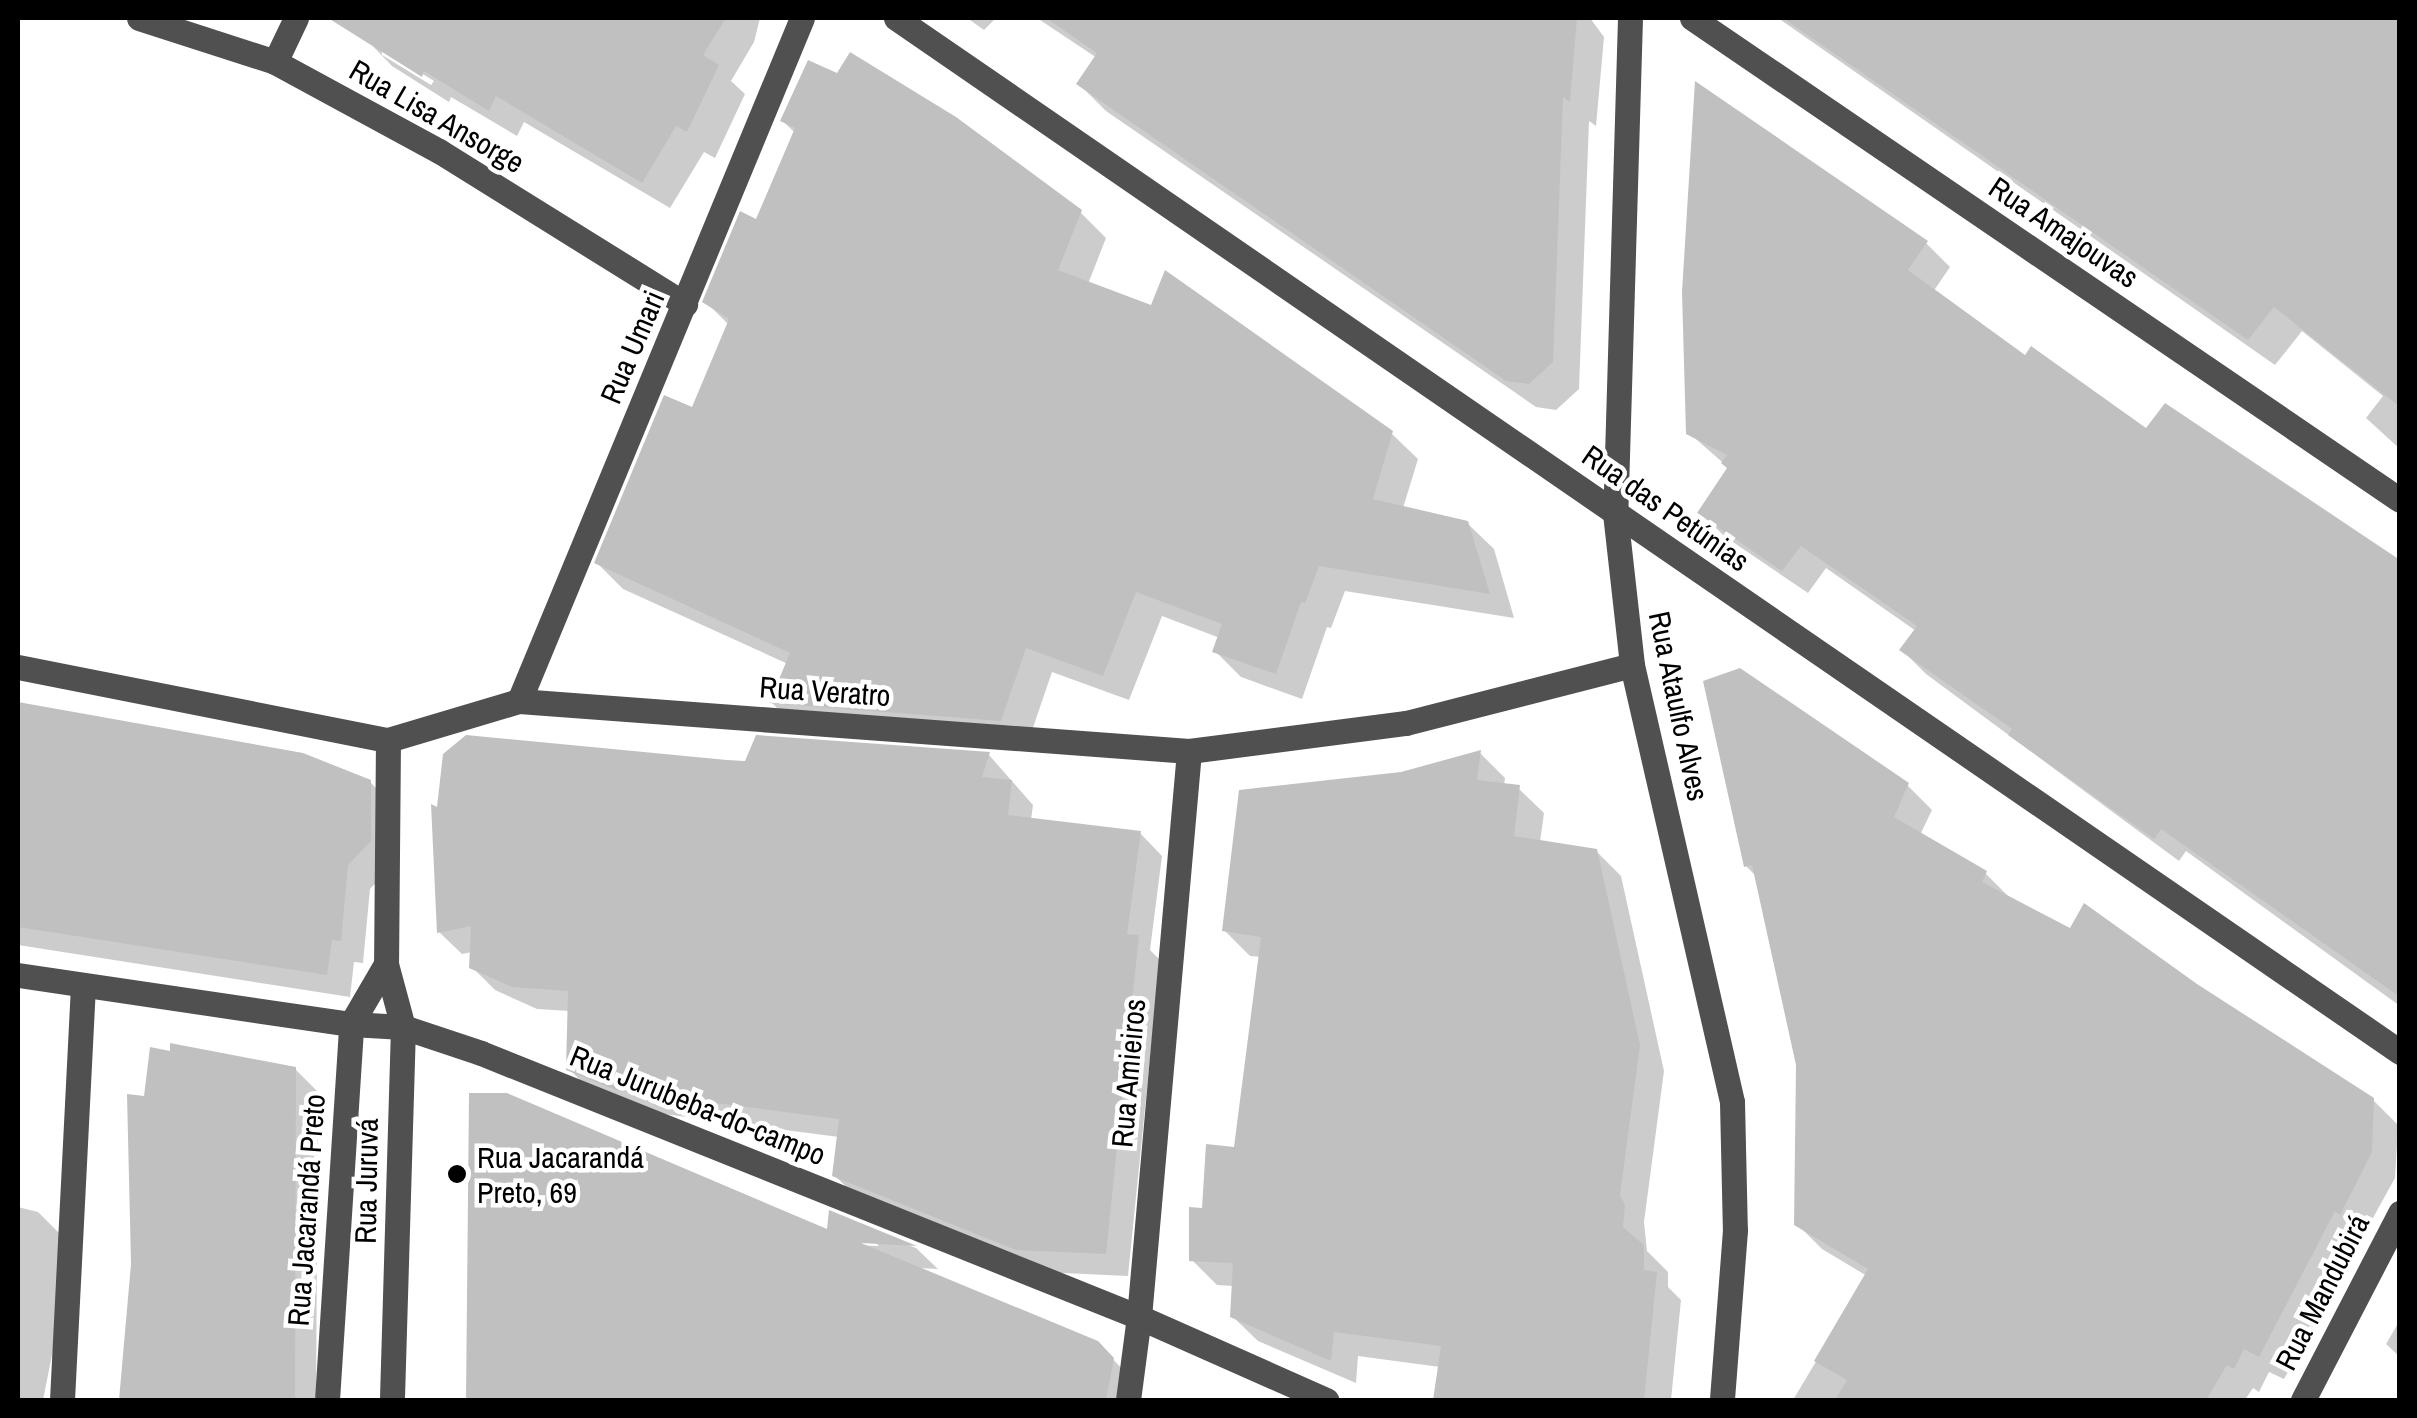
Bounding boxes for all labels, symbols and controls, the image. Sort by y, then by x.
street label: Rua Lisa Ansorge [343,51,531,181]
street label: Rua Amajouvas [1982,169,2146,295]
street label: Rua Umari [592,285,672,409]
street label: Rua das Petúnias [1576,437,1756,579]
street label: Rua Ataulfo Alves [1641,607,1717,805]
street label: Rua Veratro [758,668,892,714]
street label: Rua Amieiros [1104,997,1152,1149]
street label: Rua Jurubeba-do-campo [565,1037,831,1173]
street label: Rua Jacarandá Preto [280,1093,332,1327]
street label: Rua Juruvá [347,1118,385,1244]
place label: Rua Jacarandá Preto, 69 [477,1139,644,1210]
marker: Rua Jacarandá Preto, 69 [446,1163,468,1185]
street label: Rua Mandubirá [2267,1208,2377,1376]

